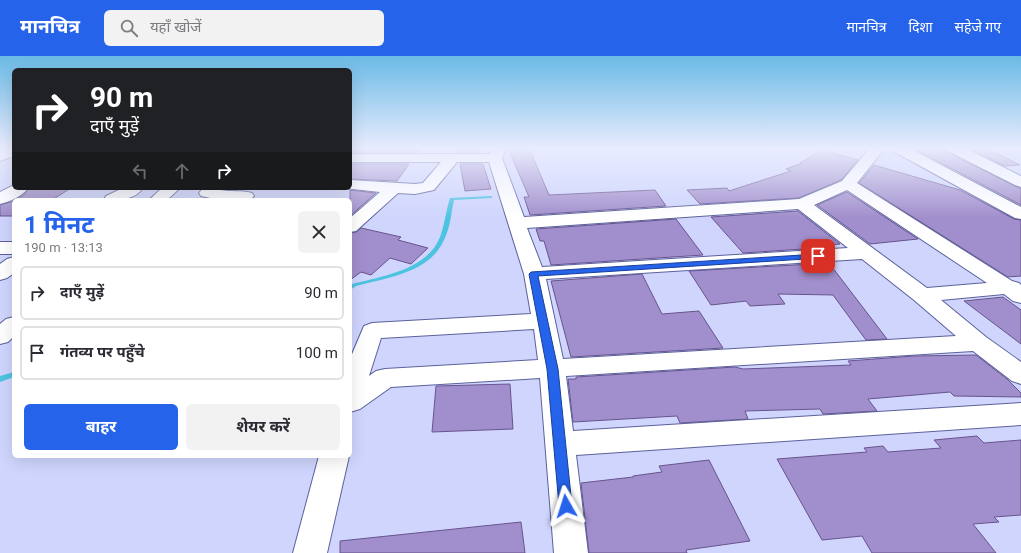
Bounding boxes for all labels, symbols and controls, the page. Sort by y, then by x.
search box [104,10,384,46]
text: मानचित्र [20,15,80,38]
icon: search [118,17,140,39]
text: यहाँ खोजें [150,18,201,36]
text: मानचित्र [846,19,886,35]
text: दिशा [908,19,933,35]
text: सहेजे गए [955,19,1001,35]
text: 90 m [90,81,153,114]
icon: right [24,84,76,136]
text: दाएँ मुड़ें [90,115,139,136]
icon: left [129,160,151,182]
icon: ahead [171,160,193,182]
icon: right [213,160,235,182]
text: 1 मिनट [24,211,94,239]
button: close [298,211,340,253]
pin [801,239,835,273]
text: 190 m · 13:13 [24,240,103,255]
icon: arrive [807,245,829,267]
icon: right [26,282,48,304]
text: दाएँ मुड़ें [60,283,104,301]
text: 90 m [304,284,338,302]
icon: arrive [26,342,48,364]
text: गंतव्य पर पहुँचे [60,343,145,361]
text: 100 m [296,344,338,362]
button: बाहर [24,404,178,450]
button: शेयर करें [186,404,340,450]
position arrow [545,485,587,527]

